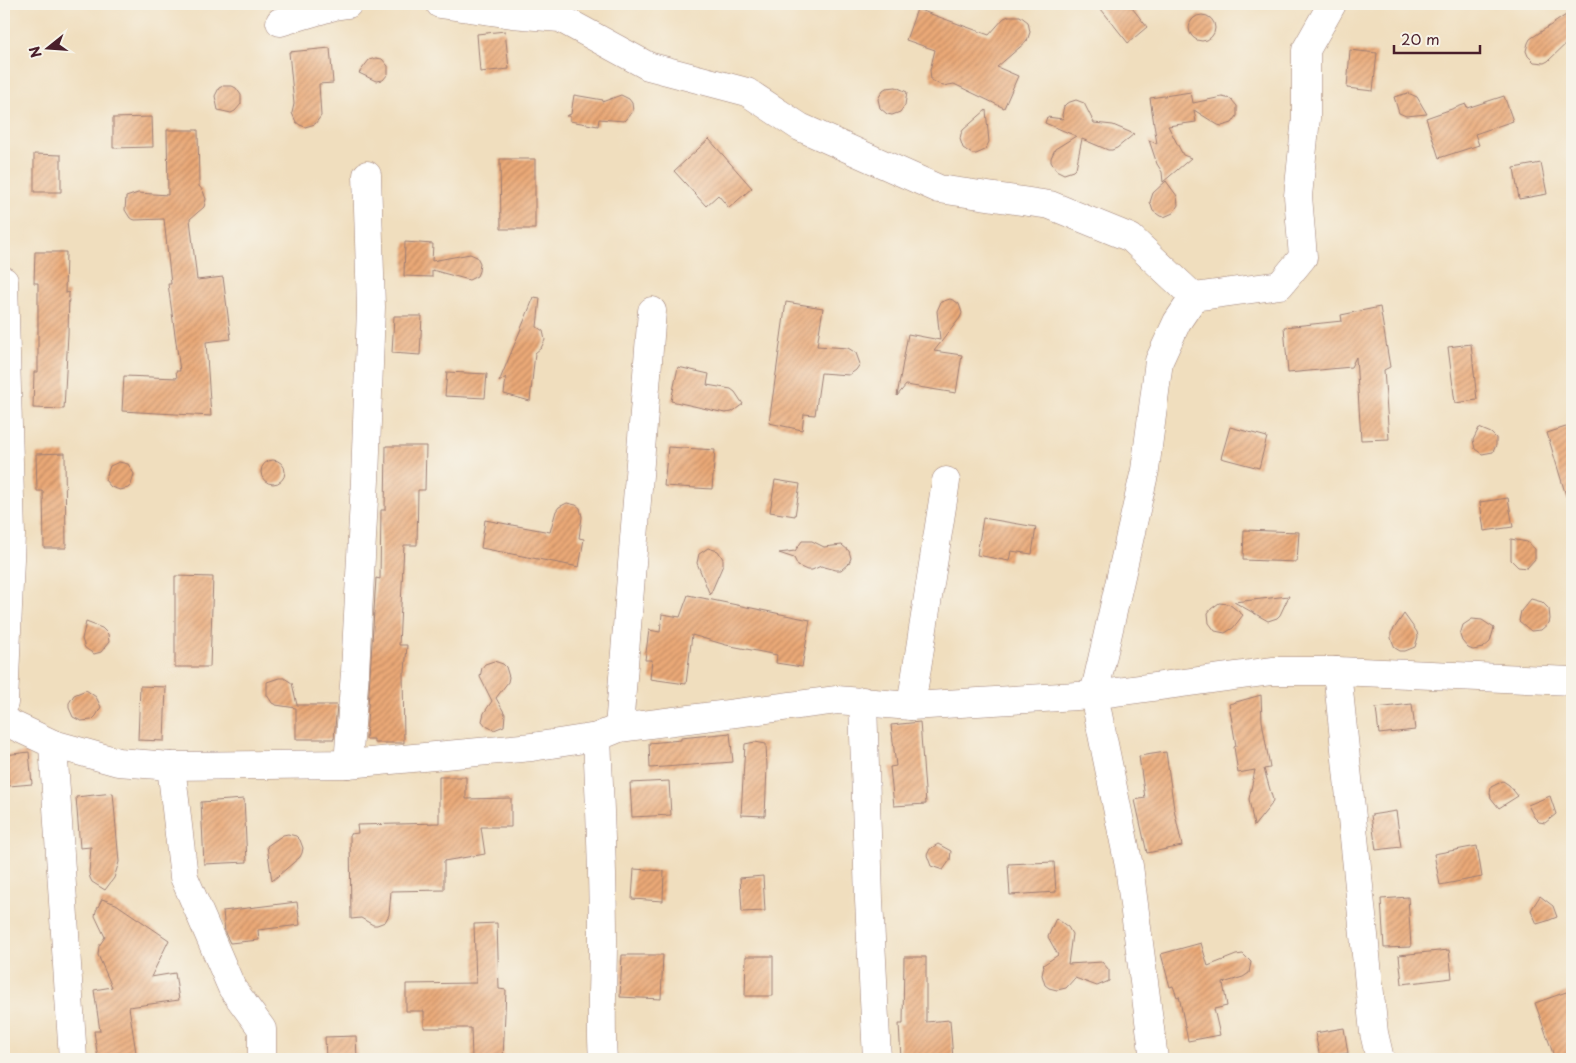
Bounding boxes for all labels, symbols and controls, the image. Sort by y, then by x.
north arrow [22,22,72,72]
scale bar [1394,22,1480,54]
text: 20 m [1401,27,1440,50]
text: N [23,44,47,60]

